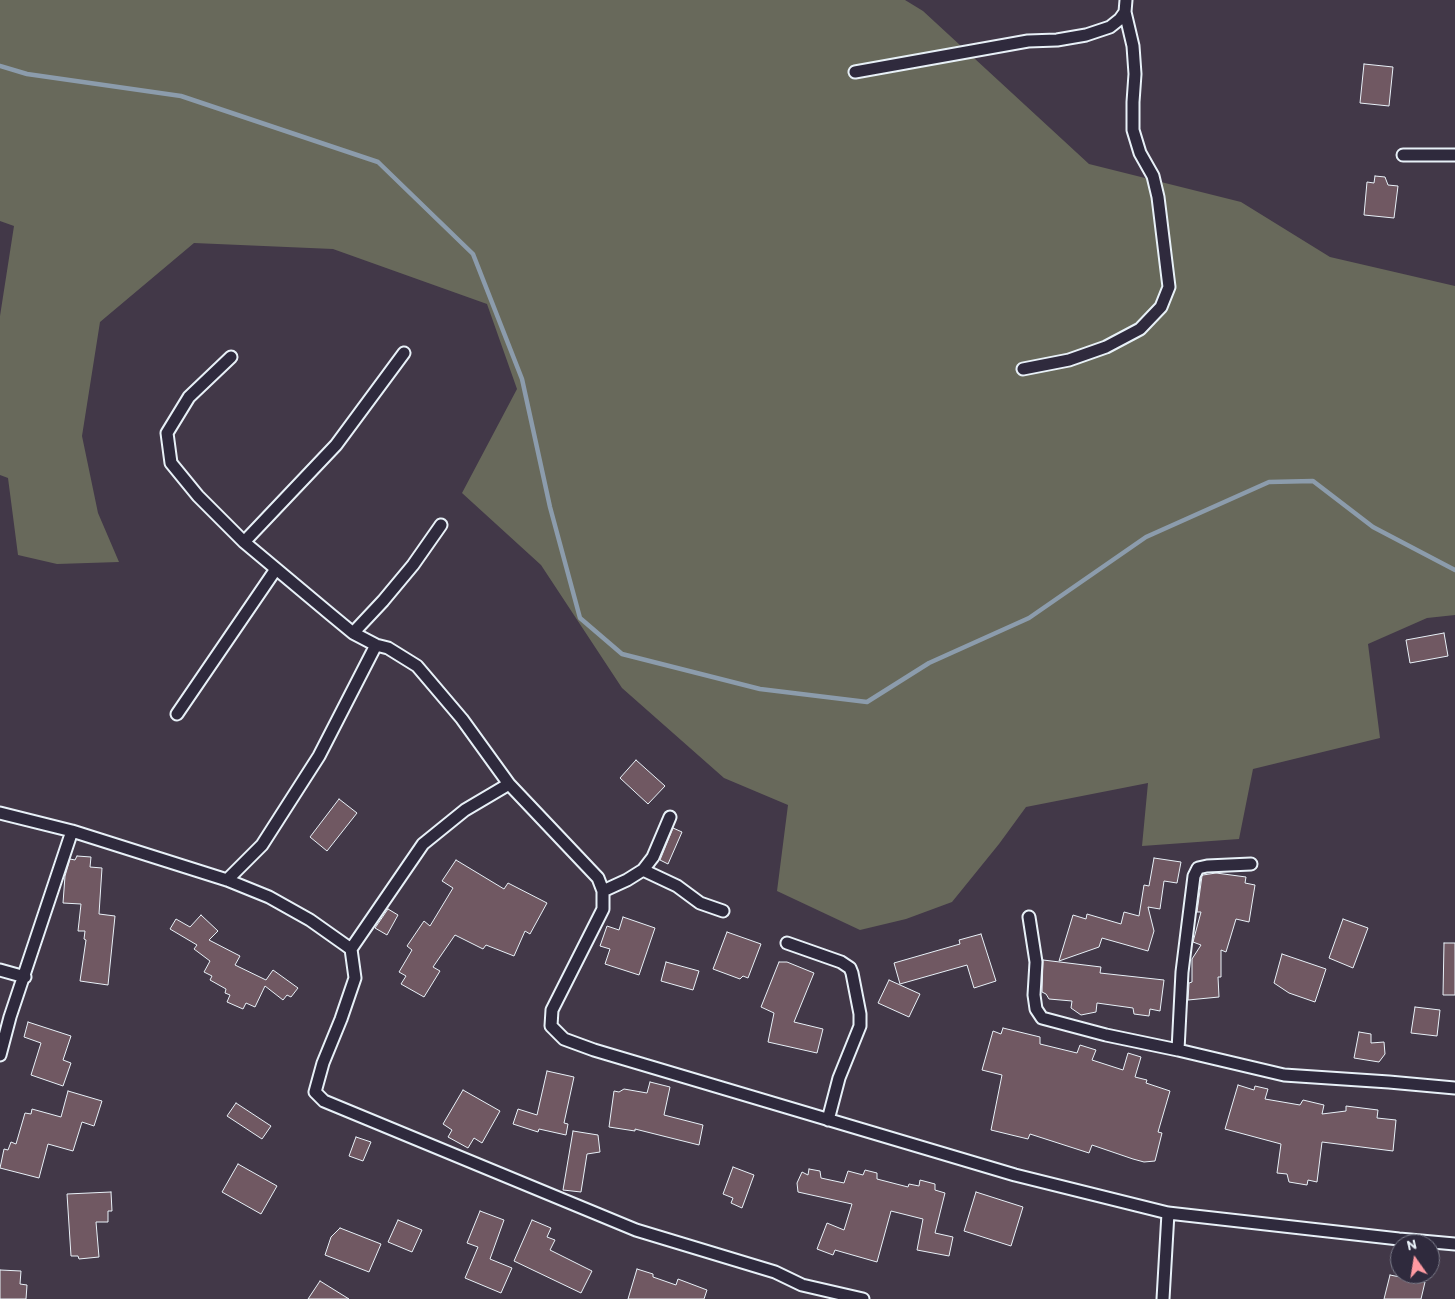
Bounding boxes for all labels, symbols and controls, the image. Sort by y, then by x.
north arrow [1390,1234,1440,1284]
text: N [1405,1236,1418,1254]

